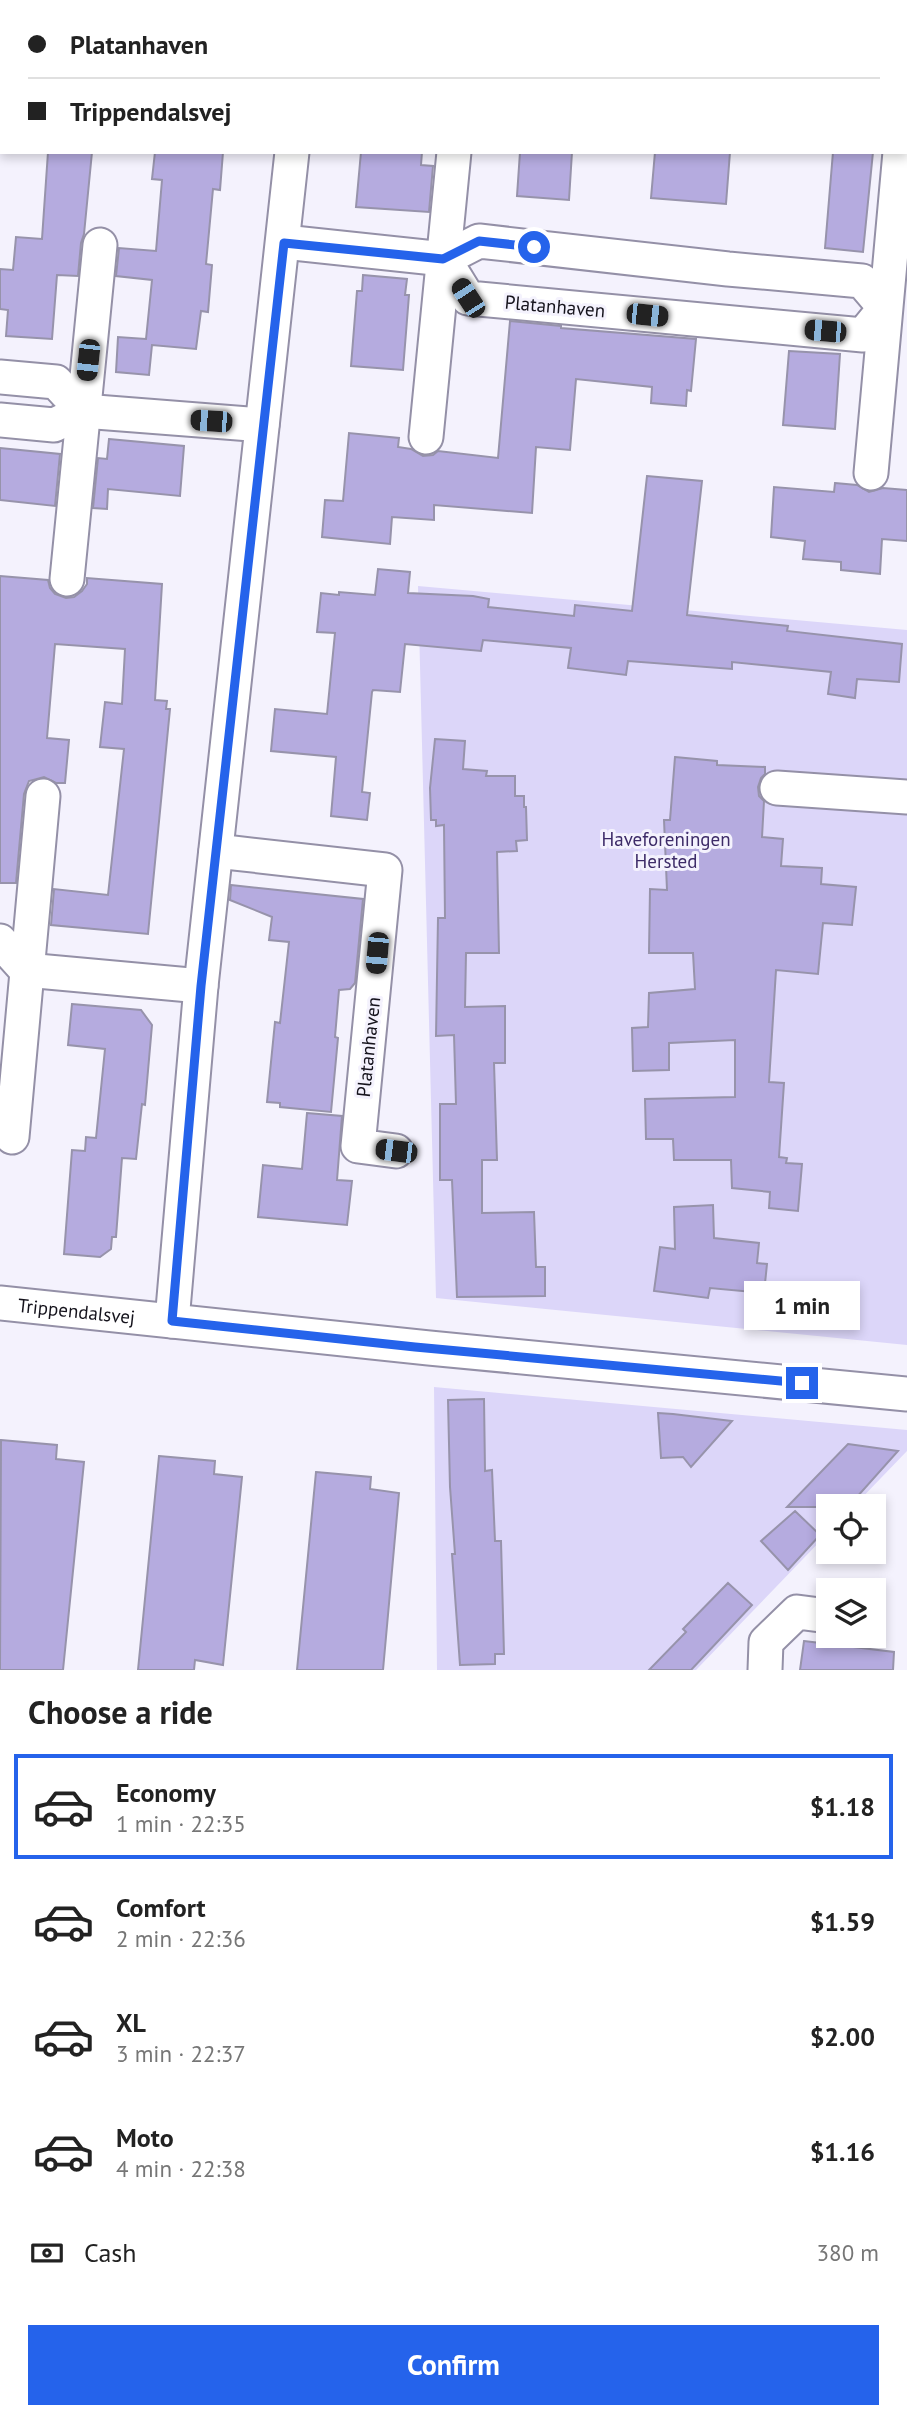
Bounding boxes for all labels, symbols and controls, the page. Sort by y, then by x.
text: Platanhaven [70,28,208,61]
text: Trippendalsvej [70,95,232,128]
route start [518,231,550,263]
car [448,275,489,321]
street label: Platanhaven [504,290,606,322]
car [626,302,669,328]
car [804,319,847,343]
car [76,338,101,382]
car [190,409,233,433]
park label: Haveforeningen Hersted [601,827,731,873]
car [365,931,390,975]
street label: Platanhaven [351,996,385,1098]
car [374,1138,419,1164]
callout: 1 min [744,1282,860,1330]
text: 1 min [774,1291,830,1320]
street label: Trippendalsvej [17,1293,136,1329]
route end [786,1367,818,1399]
map controls [816,1494,886,1648]
button: locate [816,1494,886,1564]
button: layers [816,1578,886,1648]
text: Choose a ride [28,1691,213,1733]
icon: car [32,1775,95,1838]
text: Economy [116,1776,216,1809]
text: $1.18 [810,1790,875,1823]
text: 1 min · 22:35 [116,1809,246,1838]
icon: car [32,1890,95,1953]
text: Comfort [116,1891,206,1924]
text: $1.59 [810,1905,875,1938]
text: 2 min · 22:36 [116,1924,246,1953]
icon: car [32,2005,95,2068]
text: XL [116,2006,146,2039]
text: $2.00 [810,2020,875,2053]
text: 3 min · 22:37 [116,2039,246,2068]
icon: car [32,2120,95,2183]
text: Moto [116,2121,174,2154]
text: $1.16 [810,2135,875,2168]
text: 4 min · 22:38 [116,2154,246,2183]
icon: cash [28,2234,66,2272]
text: Cash [84,2236,136,2269]
text: 380 m [817,2238,879,2267]
button: Confirm [28,2325,879,2405]

